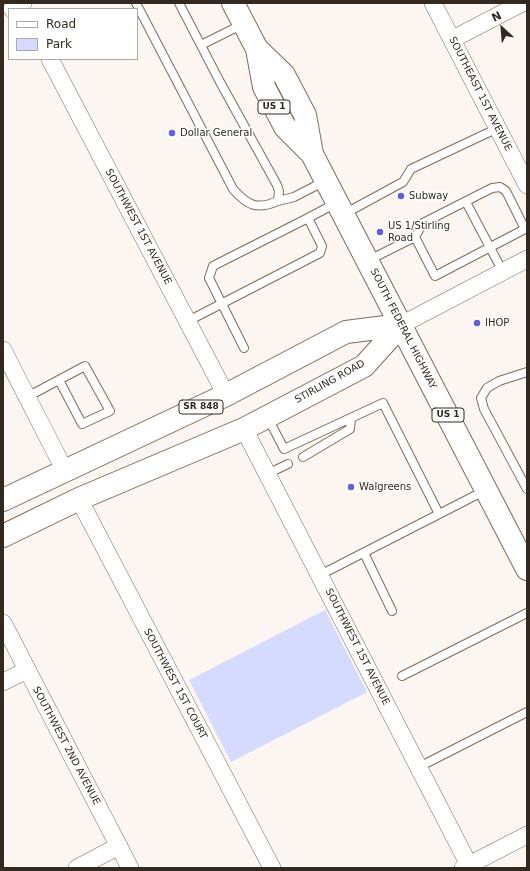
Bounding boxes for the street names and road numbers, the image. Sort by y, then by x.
street label: SOUTHEAST 1ST AVENUE [446,35,514,153]
road number: US 1 [258,100,290,114]
street label: SOUTHWEST 1ST AVENUE [102,167,174,287]
street label: SOUTH FEDERAL HIGHWAY [367,267,439,391]
street label: STIRLING ROAD [293,358,367,406]
road number: SR 848 [179,400,223,414]
road number: US 1 [432,408,464,422]
street label: SOUTHWEST 1ST AVENUE [322,587,392,707]
street label: SOUTHWEST 1ST COURT [141,627,209,741]
street label: SOUTHWEST 2ND AVENUE [30,685,102,807]

